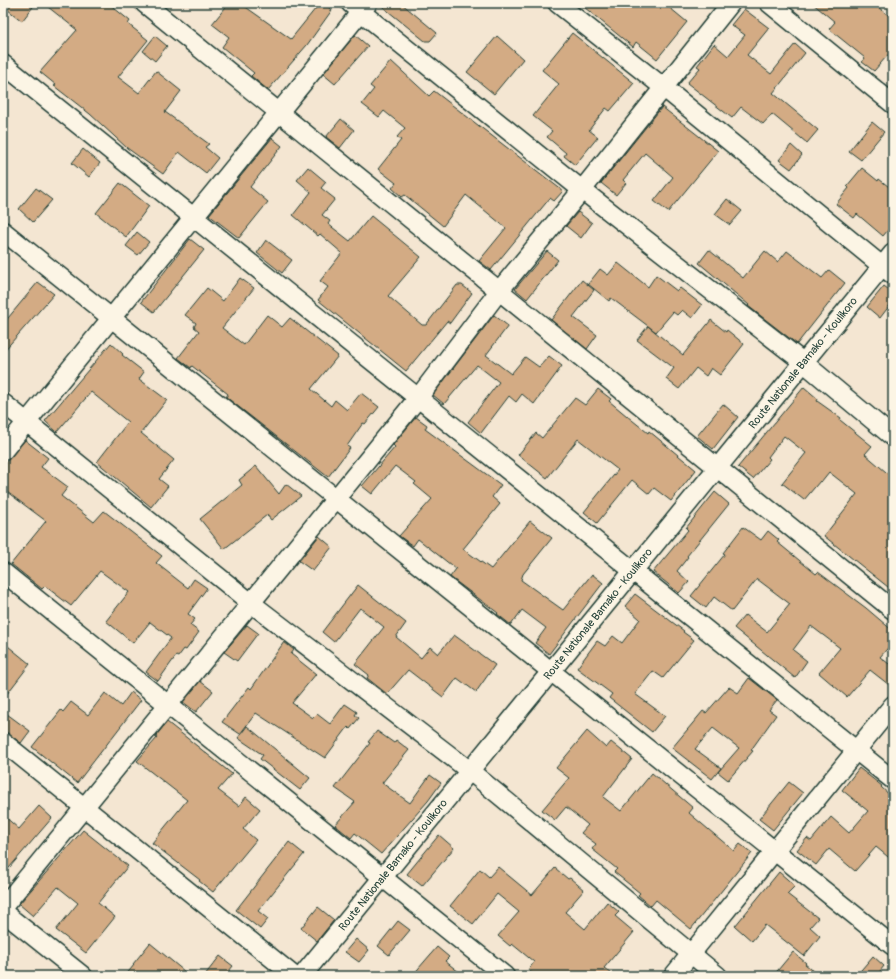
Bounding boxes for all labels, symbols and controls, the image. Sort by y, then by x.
street label: Route Nationale Bamako - Koulikoro [746,295,860,431]
street label: Route Nationale Bamako - Koulikoro [541,546,655,682]
street label: Route Nationale Bamako - Koulikoro [336,797,450,933]

